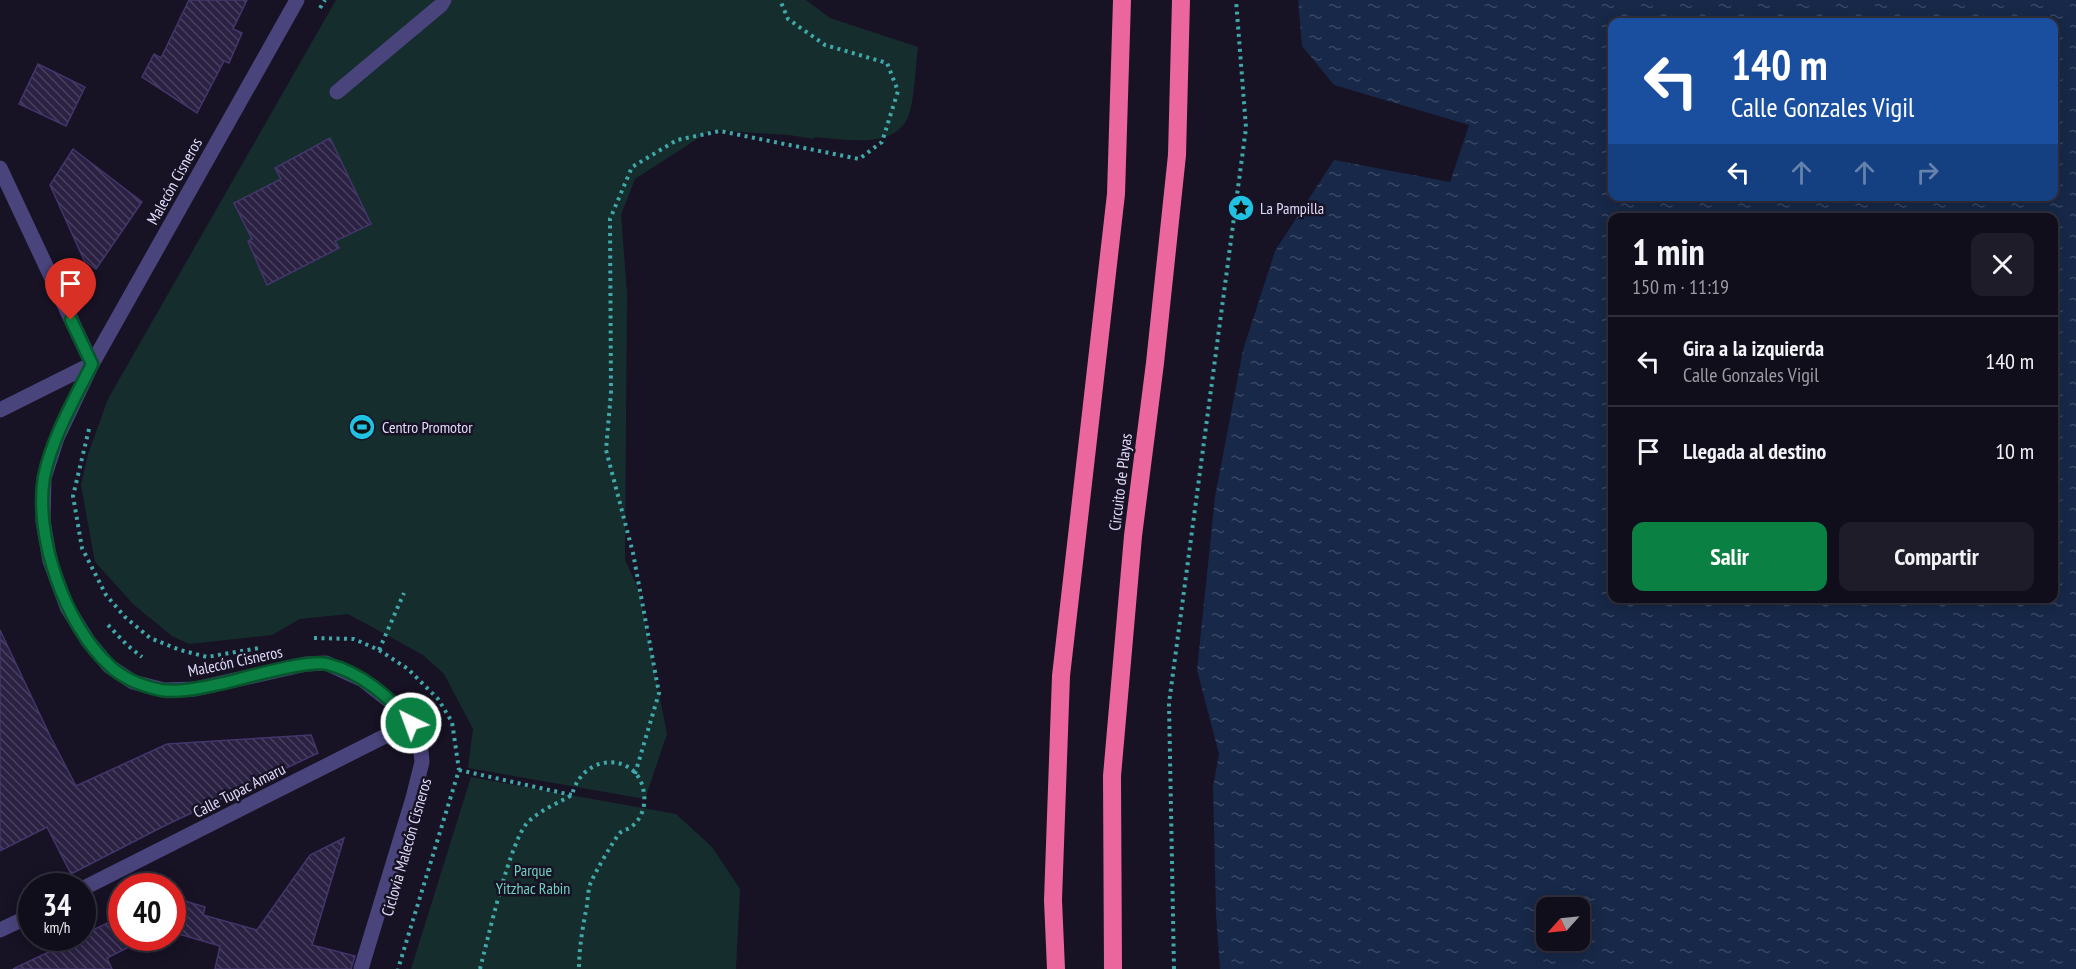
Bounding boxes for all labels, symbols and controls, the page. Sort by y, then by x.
text: 140 m [1731,37,1828,92]
icon: left [1632,42,1710,120]
text: Calle Gonzales Vigil [1731,90,1914,124]
street label: Malecón Cisneros [142,134,206,228]
icon: left [1722,156,1755,189]
icon: ahead [1785,156,1818,189]
icon: ahead [1848,156,1881,189]
icon: right [1911,156,1944,189]
place icon: La Pampilla [1226,193,1256,223]
place label: La Pampilla [1260,198,1324,218]
text: 1 min [1632,228,1705,275]
button: close [1971,233,2034,296]
pin [45,258,96,320]
icon: arrive [54,267,87,300]
text: 150 m · 11:19 [1632,274,1729,300]
text: Gira a la izquierda [1683,334,1824,362]
icon: left [1632,345,1665,378]
text: 140 m [1985,347,2034,375]
text: Calle Gonzales Vigil [1683,362,1819,388]
sports icon: Centro Promotor [347,412,377,442]
place label: Centro Promotor [382,417,473,437]
street label: Circuito de Playas [1104,432,1136,532]
icon: arrive [1632,435,1665,468]
text: Llegada al destino [1683,437,1826,465]
text: 10 m [1995,437,2034,465]
button: Salir [1632,522,1827,591]
button: Compartir [1839,522,2034,591]
street label: Malecón Cisneros [186,641,284,681]
position arrow [379,691,443,755]
street label: Calle Tupac Amaru [190,758,288,822]
street label: Ciclovía Malecón Cisneros [377,776,435,918]
park label: Parque Yitzhac Rabin [496,860,570,898]
speed limit sign: 40 [108,873,186,951]
text: 34 [43,885,71,924]
north arrow [1536,897,1590,951]
map controls [1536,897,1590,951]
text: km/h [44,918,70,937]

